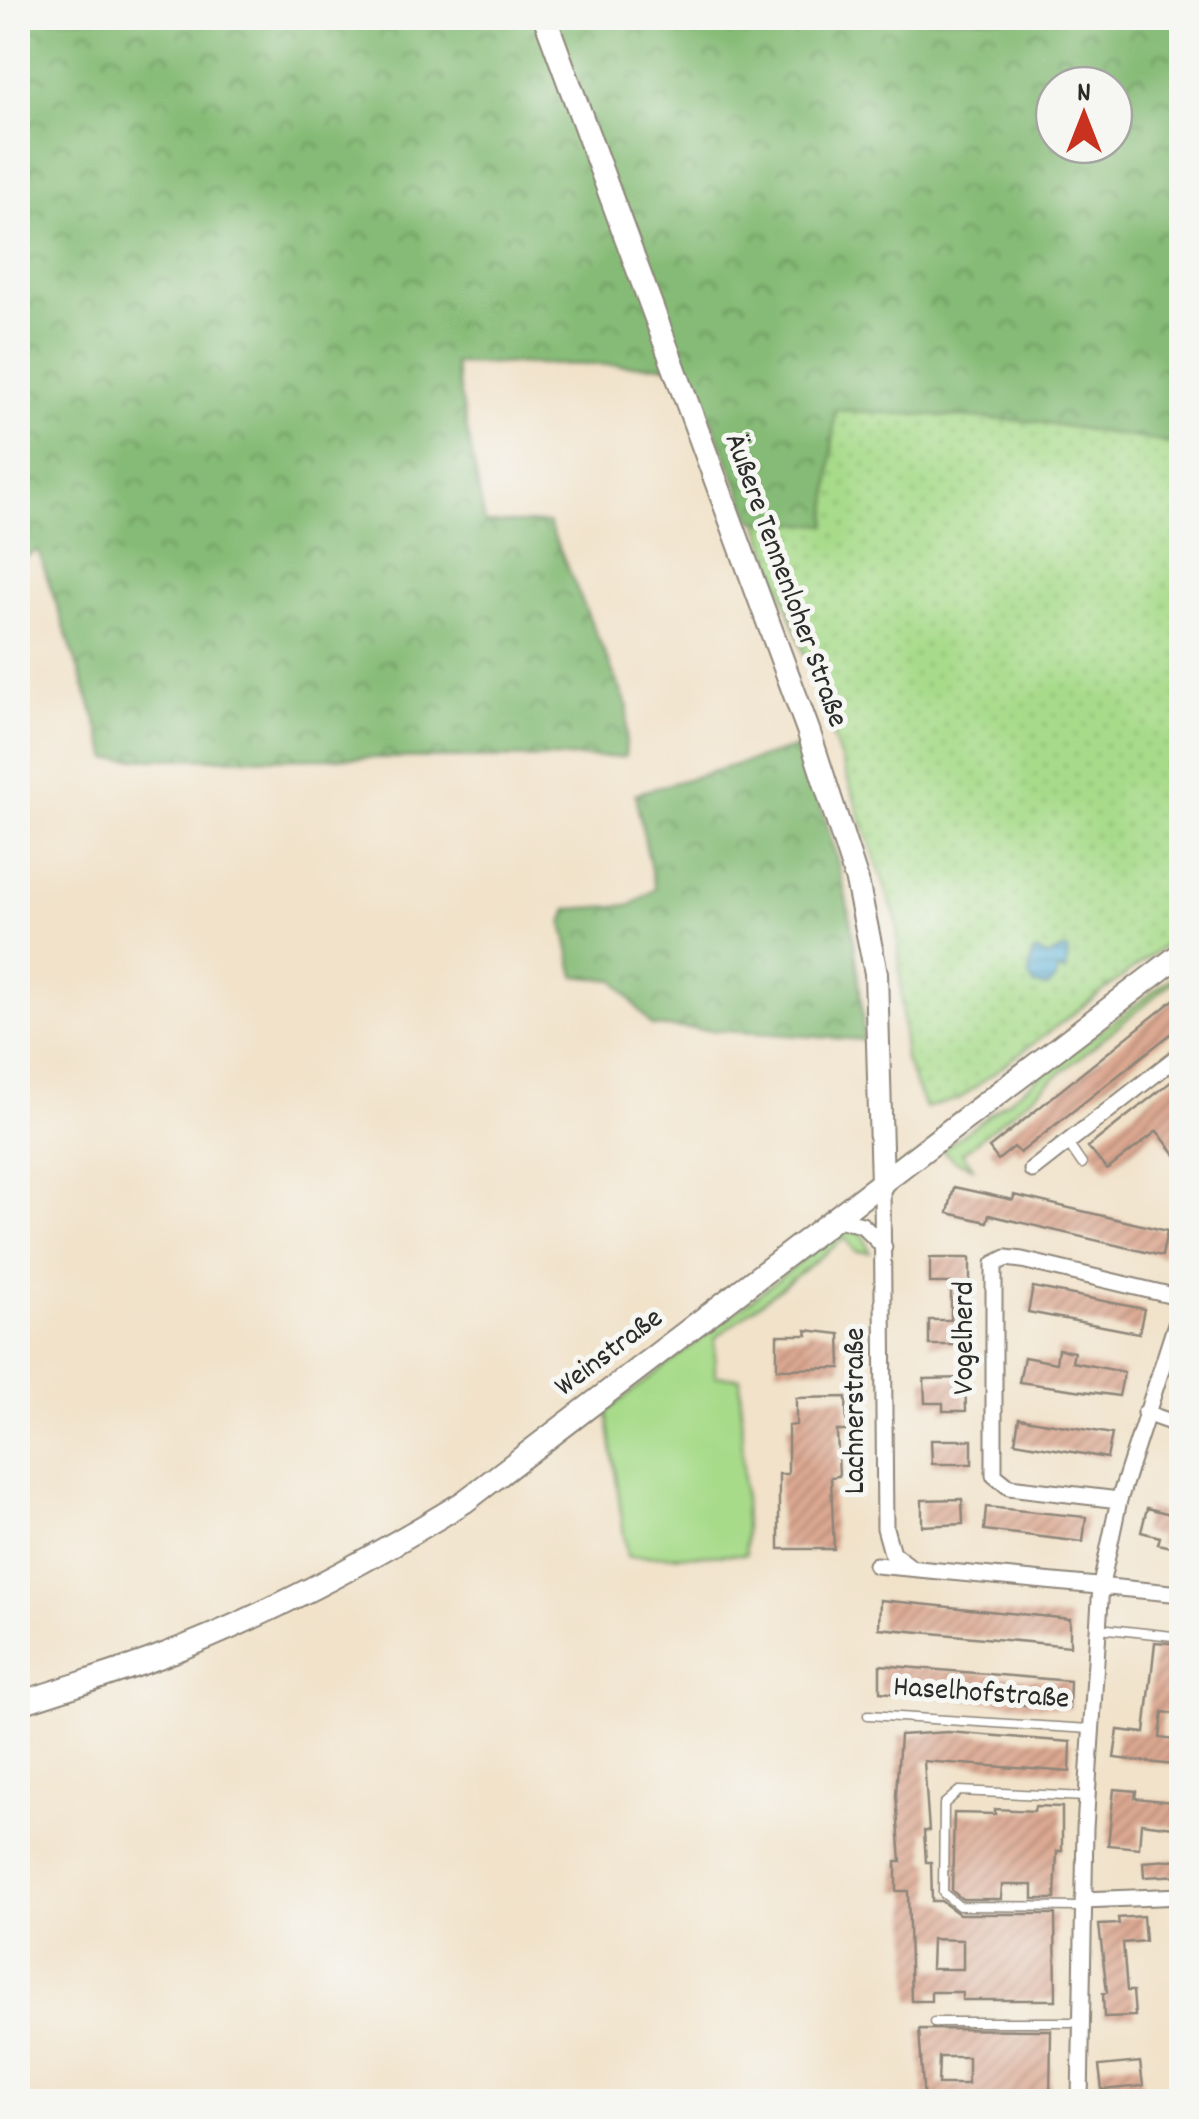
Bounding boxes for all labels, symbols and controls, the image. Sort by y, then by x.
north arrow [1034,65,1134,165]
text: N [1077,75,1091,115]
street label: Äußere Tennenloher Straße [711,428,857,734]
street label: Vogelherd [945,1281,988,1395]
street label: Weinstraße [547,1299,673,1409]
street label: Lachnerstraße [836,1328,879,1494]
street label: Haselhofstraße [892,1667,1070,1723]

